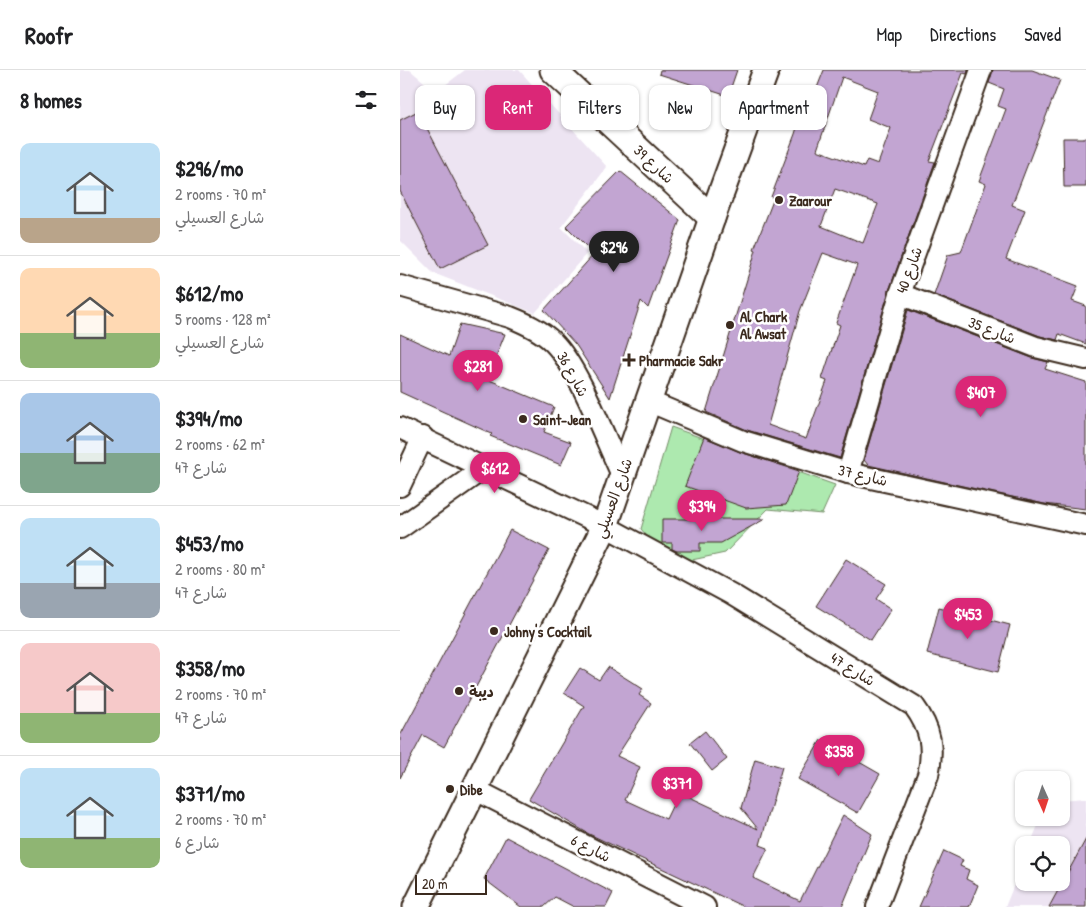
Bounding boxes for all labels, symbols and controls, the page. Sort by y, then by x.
text: Roofr [25,19,73,51]
text: Map [877,22,902,47]
text: Directions [930,22,996,47]
text: Saved [1024,22,1061,47]
chip: Buy [415,85,475,130]
chip: Rent [485,85,551,130]
chip: Filters [561,85,639,130]
chip: New [649,85,711,130]
chip: Apartment [721,85,827,130]
text: 8 homes [20,86,82,115]
icon: filters [352,86,380,114]
street label: شارع 39 [629,140,679,188]
text: $296/mo [175,154,243,183]
icon: home [60,163,120,223]
text: 2 rooms · 70 m² [175,183,266,205]
place label: Zaarour [789,190,832,211]
marker: Zaarour [773,194,785,206]
text: شارع العسيلي [175,206,264,228]
pin: $296 [584,230,644,273]
text: $296 [600,236,628,258]
street label: شارع 40 [891,244,927,296]
text: $612/mo [175,279,243,308]
icon: home [60,288,120,348]
place label: Al Chark Al Awsat [740,306,788,344]
text: 5 rooms · 128 m² [175,308,271,330]
street label: شارع 35 [965,311,1019,349]
marker: Al Chark Al Awsat [724,319,736,331]
text: شارع العسيلي [175,331,264,353]
street label: شارع 36 [552,348,594,400]
pin: $281 [448,350,508,392]
place label: Pharmacie Sakr [639,350,724,371]
marker: Pharmacie Sakr [623,354,635,366]
text: $281 [464,355,492,377]
pin: $407 [951,376,1011,418]
text: $407 [966,381,996,403]
text: $394/mo [175,404,242,433]
place label: Saint-Jean [533,409,592,430]
icon: home [60,413,120,473]
marker: Saint-Jean [517,413,529,425]
text: 2 rooms · 62 m² [175,433,265,455]
pin: $612 [465,452,525,494]
street label: شارع العسيلي [589,455,640,542]
text: شارع 47 [175,456,227,478]
text: $612 [481,457,509,479]
street label: شارع 37 [836,459,890,491]
pin: $394 [672,490,732,532]
text: $394 [688,495,716,517]
text: $453/mo [175,529,243,558]
icon: home [60,538,120,598]
text: 2 rooms · 80 m² [175,558,265,580]
text: شارع 47 [175,581,227,603]
pin: $453 [938,598,998,640]
text: $453 [954,603,982,625]
place label: Johny's Cocktail [504,621,592,643]
marker: Johny's Cocktail [488,625,500,637]
street label: شارع 47 [827,647,879,691]
text: $358/mo [175,654,245,683]
icon: home [60,663,120,723]
place label: ديبة [469,681,494,702]
text: 2 rooms · 70 m² [175,683,266,705]
marker: ديبة [453,685,465,697]
text: شارع 47 [175,706,227,728]
pin: $358 [809,734,869,777]
text: $358 [825,740,853,762]
pin: $371 [647,766,707,809]
north arrow [1015,771,1070,826]
map controls [1015,771,1070,891]
text: $371 [662,772,692,794]
text: $371/mo [175,779,245,808]
place label: Dibe [460,779,483,800]
marker: Dibe [444,783,456,795]
icon: home [60,788,120,848]
text: 2 rooms · 70 m² [175,808,266,830]
street label: شارع 6 [568,829,614,867]
text: شارع 6 [175,831,220,853]
button: locate [1015,836,1070,891]
scale bar [415,872,488,895]
text: 20 m [422,874,448,893]

